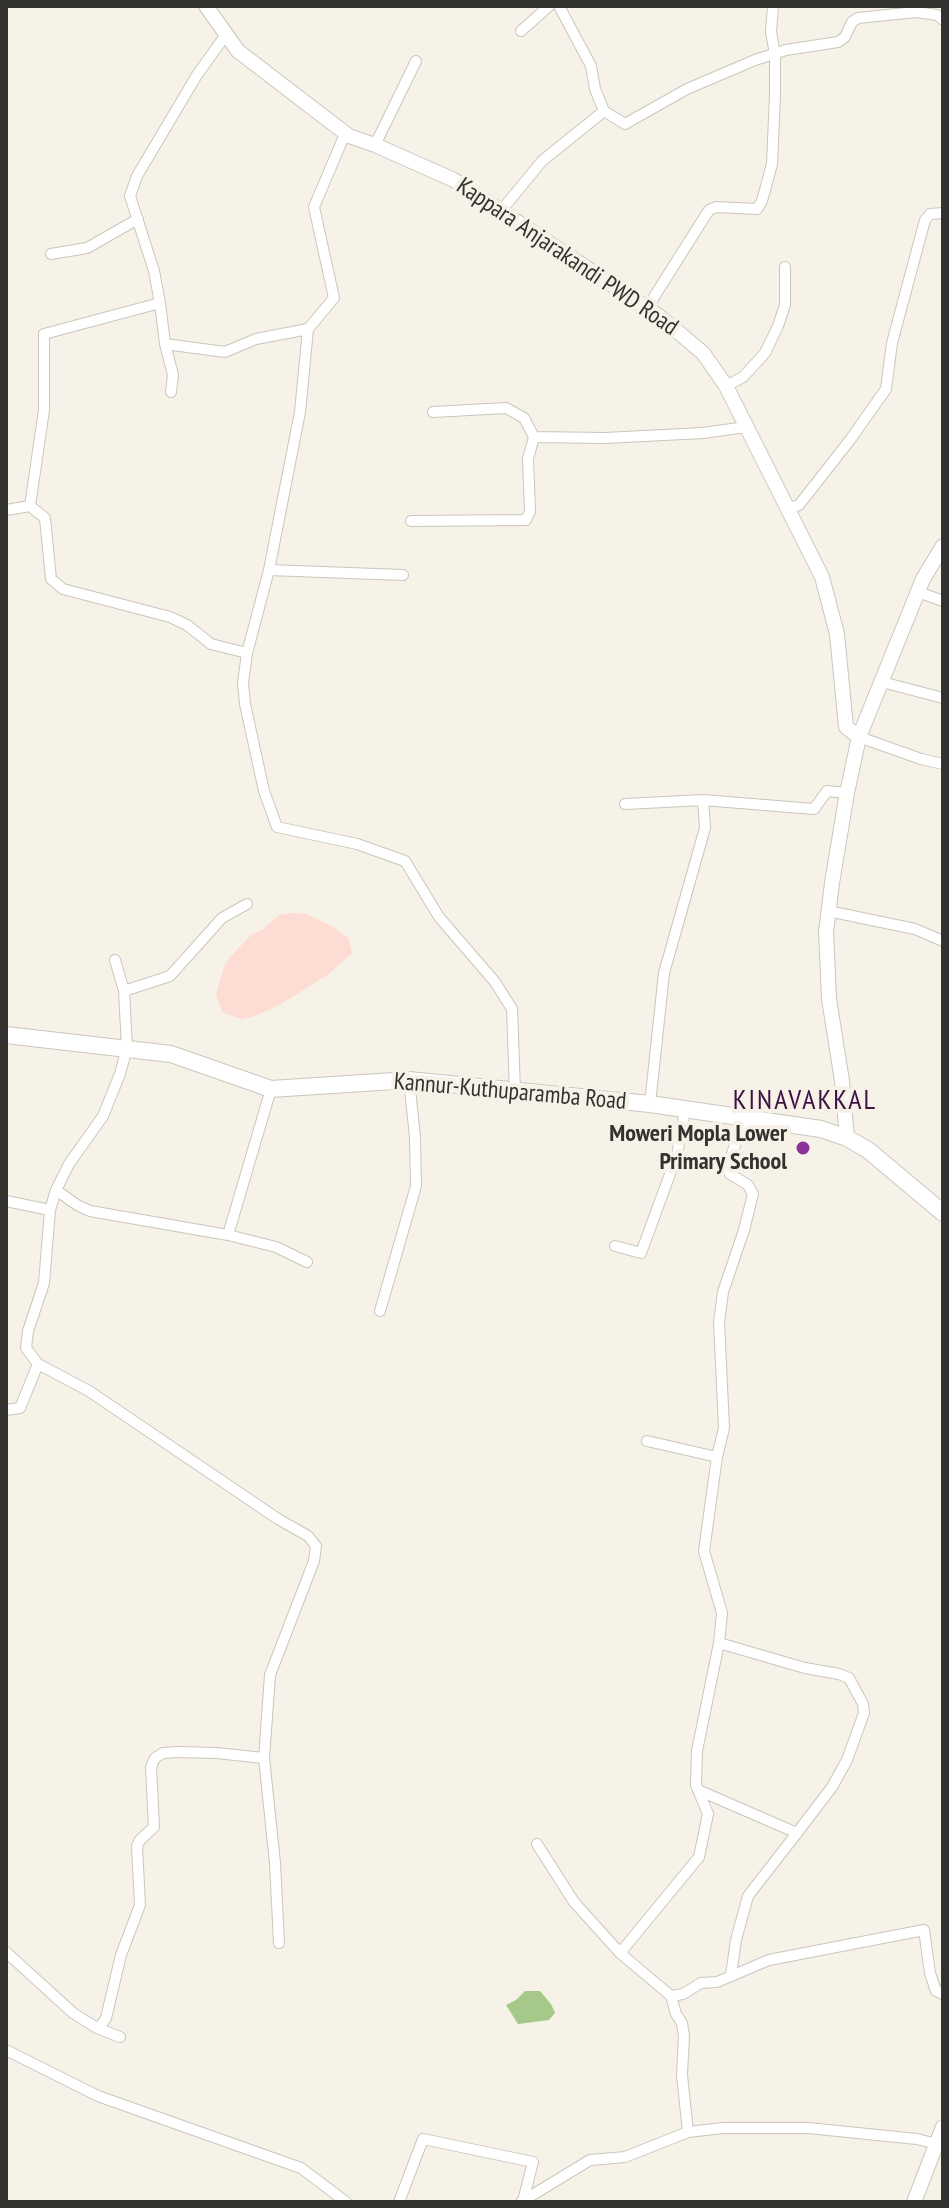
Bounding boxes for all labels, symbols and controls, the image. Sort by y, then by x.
street label: Kappara Anjarakandi PWD Road [451,172,683,342]
street label: Kannur-Kuthuparamba Road [393,1067,627,1117]
district label: KINAVAKKAL [733,1084,877,1118]
place label: Moweri Mopla Lower Primary School [609,1120,787,1176]
marker: Moweri Mopla Lower Primary School [794,1139,812,1157]

